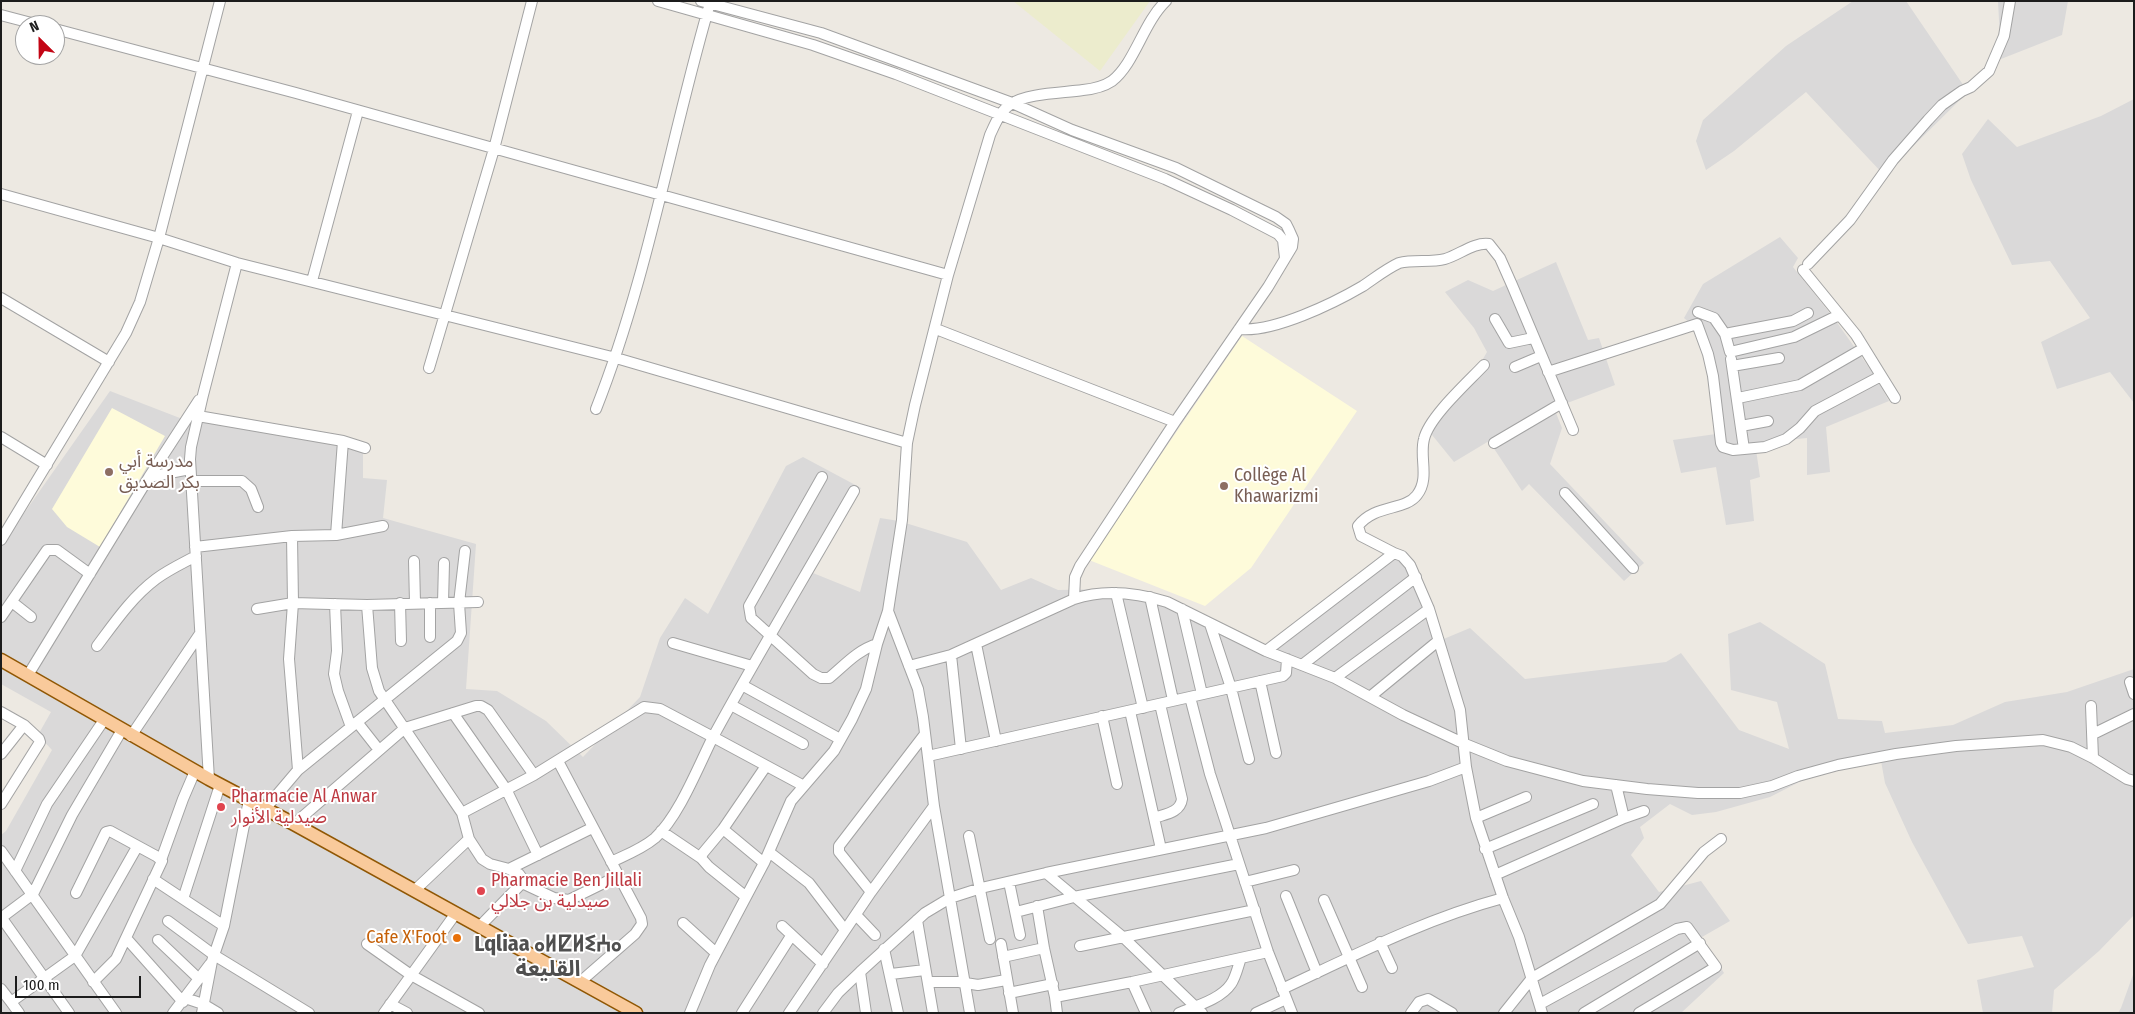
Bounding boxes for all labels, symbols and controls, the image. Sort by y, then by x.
north arrow [15,15,65,65]
text: N [27,17,42,36]
place label: مدرسة أبي بكر الصديق [119,451,200,494]
place label: Collège Al Khawarizmi [1234,465,1318,508]
marker: مدرسة أبي بكر الصديق [103,466,115,478]
marker: Collège Al Khawarizmi [1218,480,1230,492]
place label: Pharmacie Al Anwar صيدلية الأنوار [231,786,377,829]
marker: Pharmacie Al Anwar صيدلية الأنوار [215,801,227,813]
place label: Pharmacie Ben Jillali صيدلية بن جلالي [491,870,642,912]
marker: Pharmacie Ben Jillali صيدلية بن جلالي [475,885,487,897]
place label: Cafe X'Foot [366,927,447,949]
marker: Cafe X'Foot [451,932,463,944]
district label: Lqliaa ⴰⵍⵇⵍⵉⵄⴰ القليعة [474,932,622,984]
scale bar [18,966,144,998]
text: 100 m [23,976,60,994]

